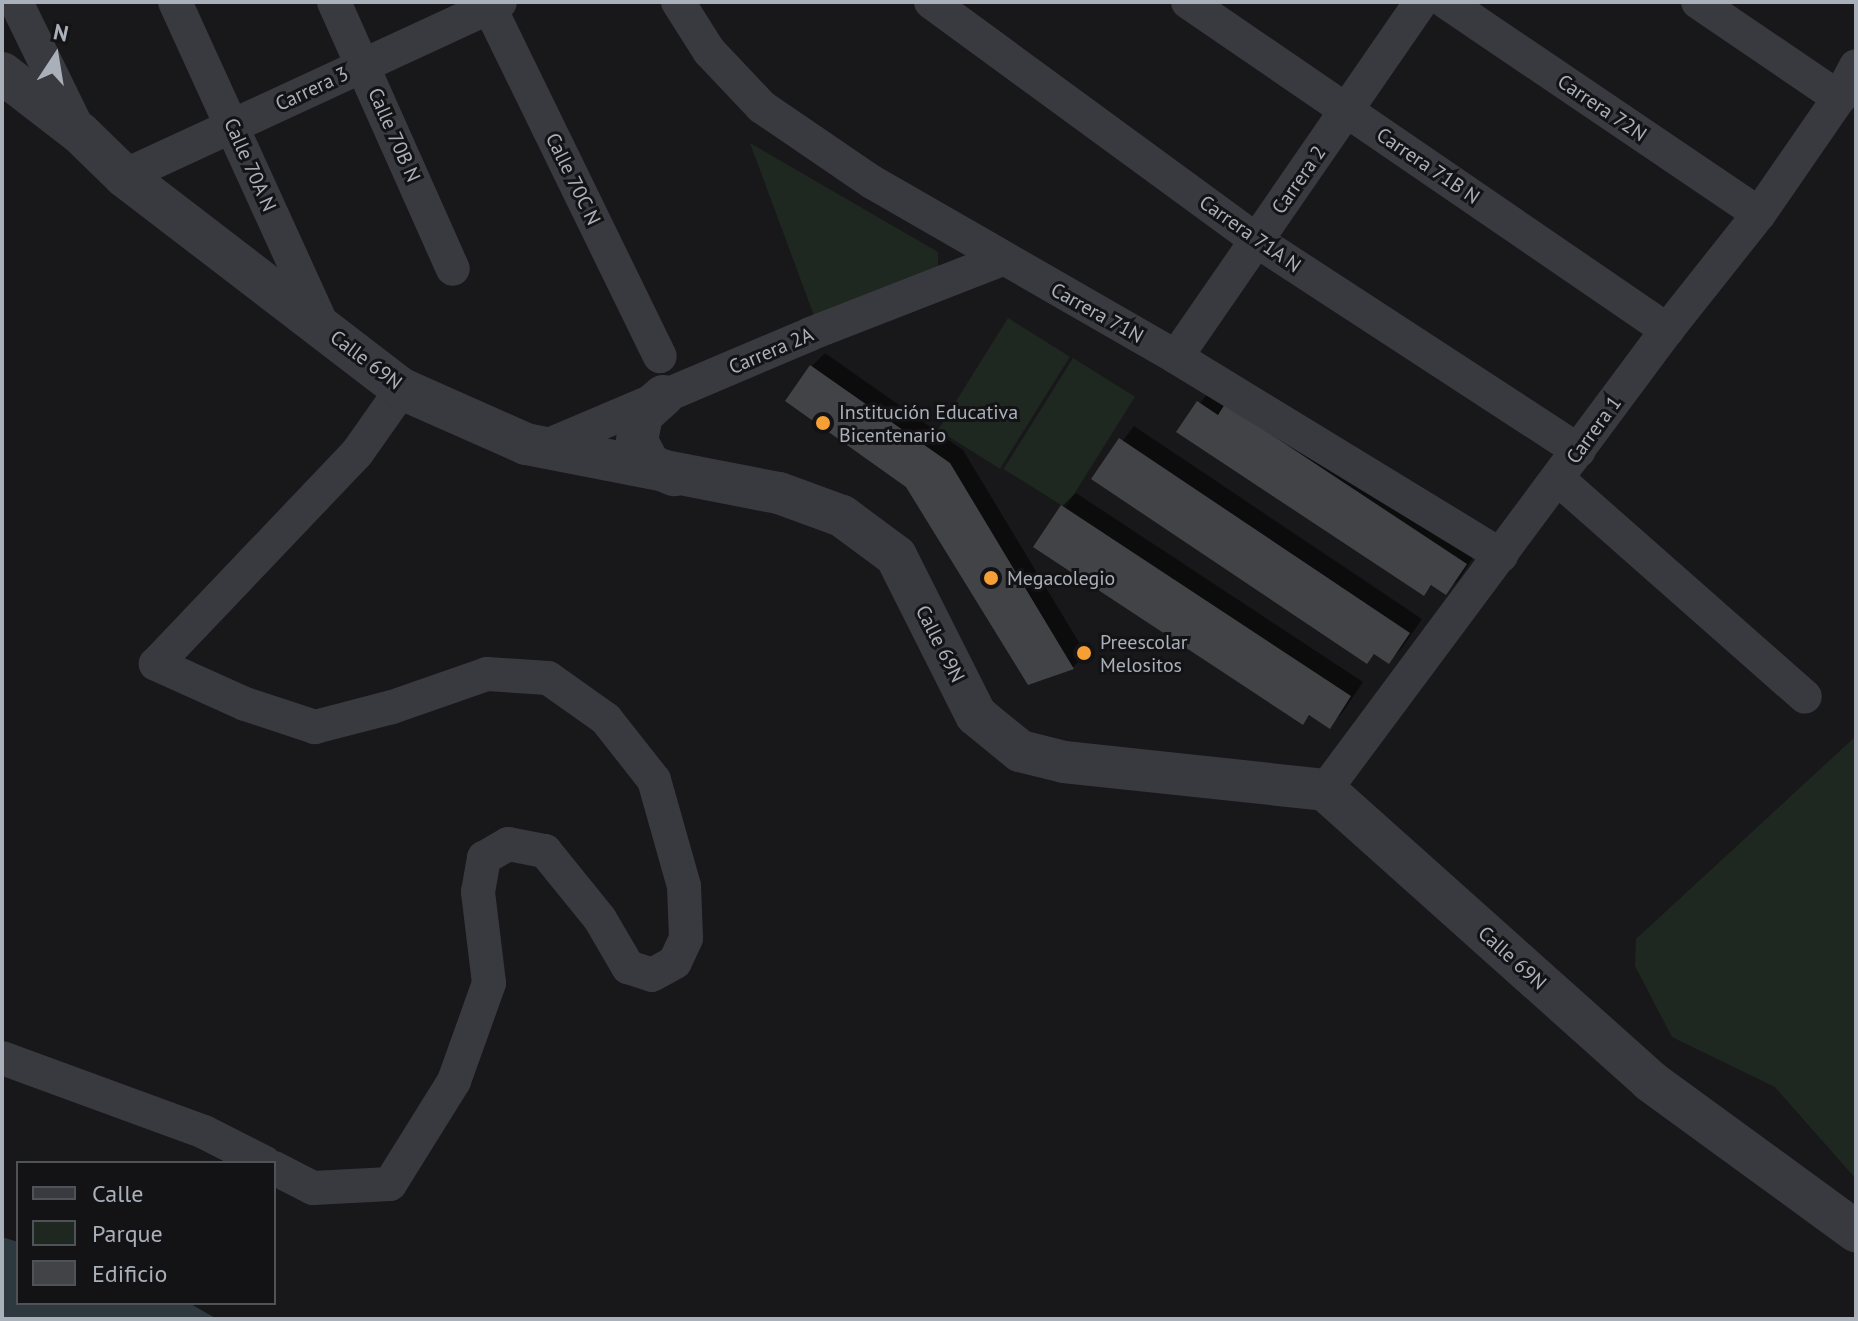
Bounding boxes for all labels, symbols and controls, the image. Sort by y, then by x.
north arrow [16,16,96,96]
text: N [51,17,71,48]
street label: Carrera 3 [272,62,352,116]
street label: Carrera 72N [1553,70,1651,146]
street label: Calle 70B N [363,84,425,186]
street label: Calle 70A N [219,114,281,216]
street label: Carrera 71B N [1372,123,1484,209]
street label: Calle 70C N [540,129,606,229]
street label: Carrera 2 [1267,141,1331,219]
street label: Carrera 71A N [1194,190,1306,278]
street label: Carrera 71N [1047,278,1147,348]
street label: Carrera 2A [725,322,817,380]
street label: Calle 69N [325,325,407,395]
street label: Carrera 1 [1561,392,1627,468]
place label: Institución Educativa Bicentenario [839,400,1018,447]
marker: Institución Educativa Bicentenario [814,414,832,432]
place label: Megacolegio [1007,566,1115,590]
marker: Megacolegio [982,569,1000,587]
street label: Calle 69N [910,601,970,687]
place label: Preescolar Melositos [1100,630,1188,677]
marker: Preescolar Melositos [1075,644,1093,662]
street label: Calle 69N [1473,921,1551,995]
legend [16,1161,276,1305]
text: Calle [92,1178,143,1209]
text: Parque [92,1218,163,1249]
text: Edificio [92,1258,167,1289]

